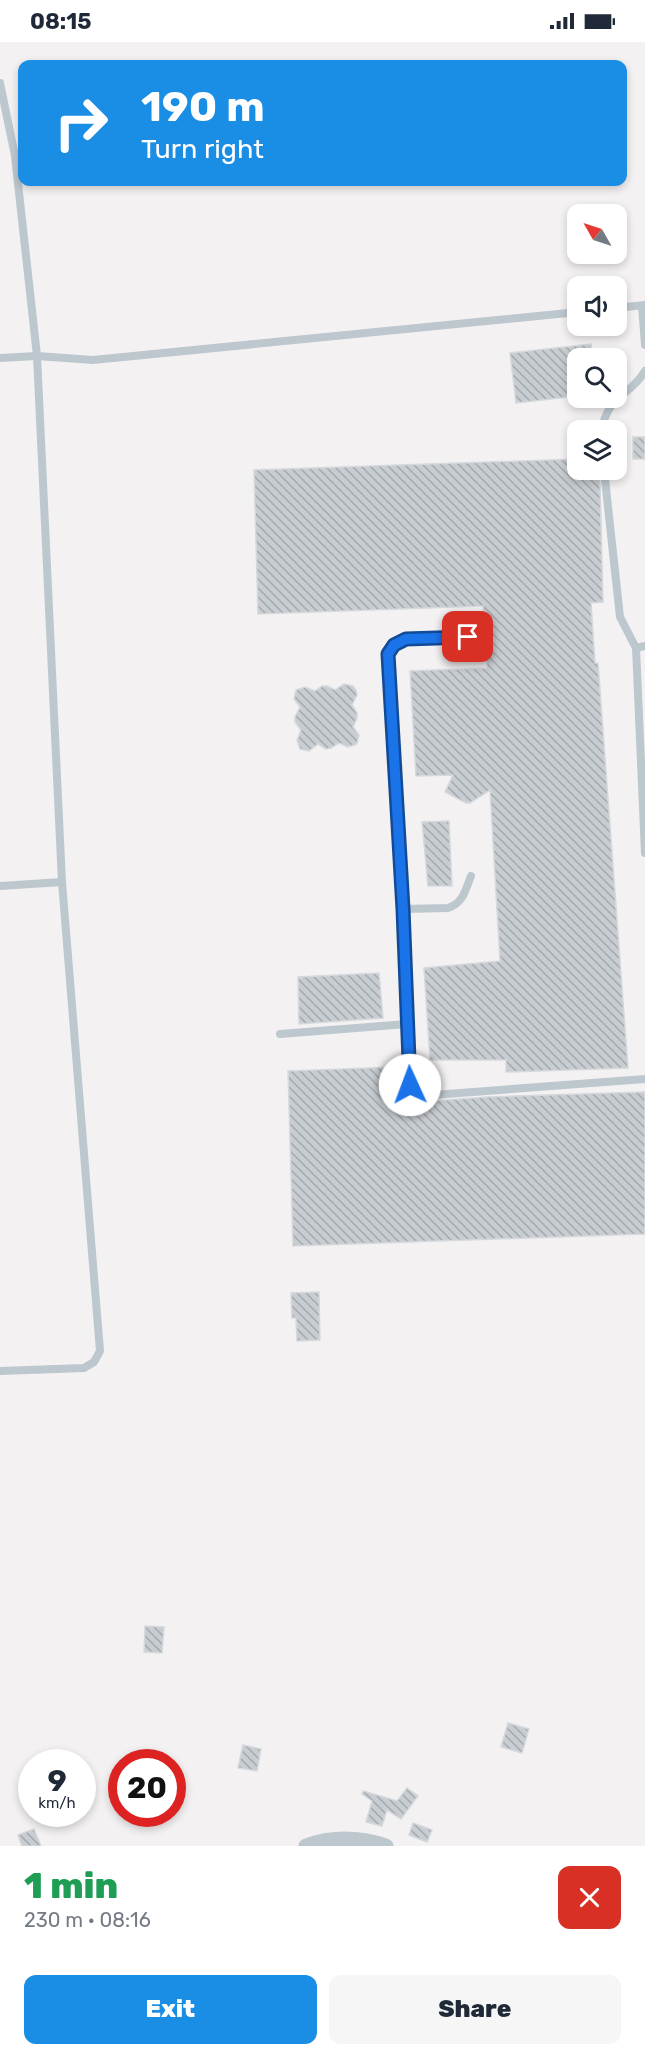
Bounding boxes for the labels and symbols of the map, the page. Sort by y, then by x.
north arrow [567,204,627,264]
pin [442,611,493,662]
position arrow [378,1053,442,1117]
speed limit sign: 20 [108,1749,186,1827]

